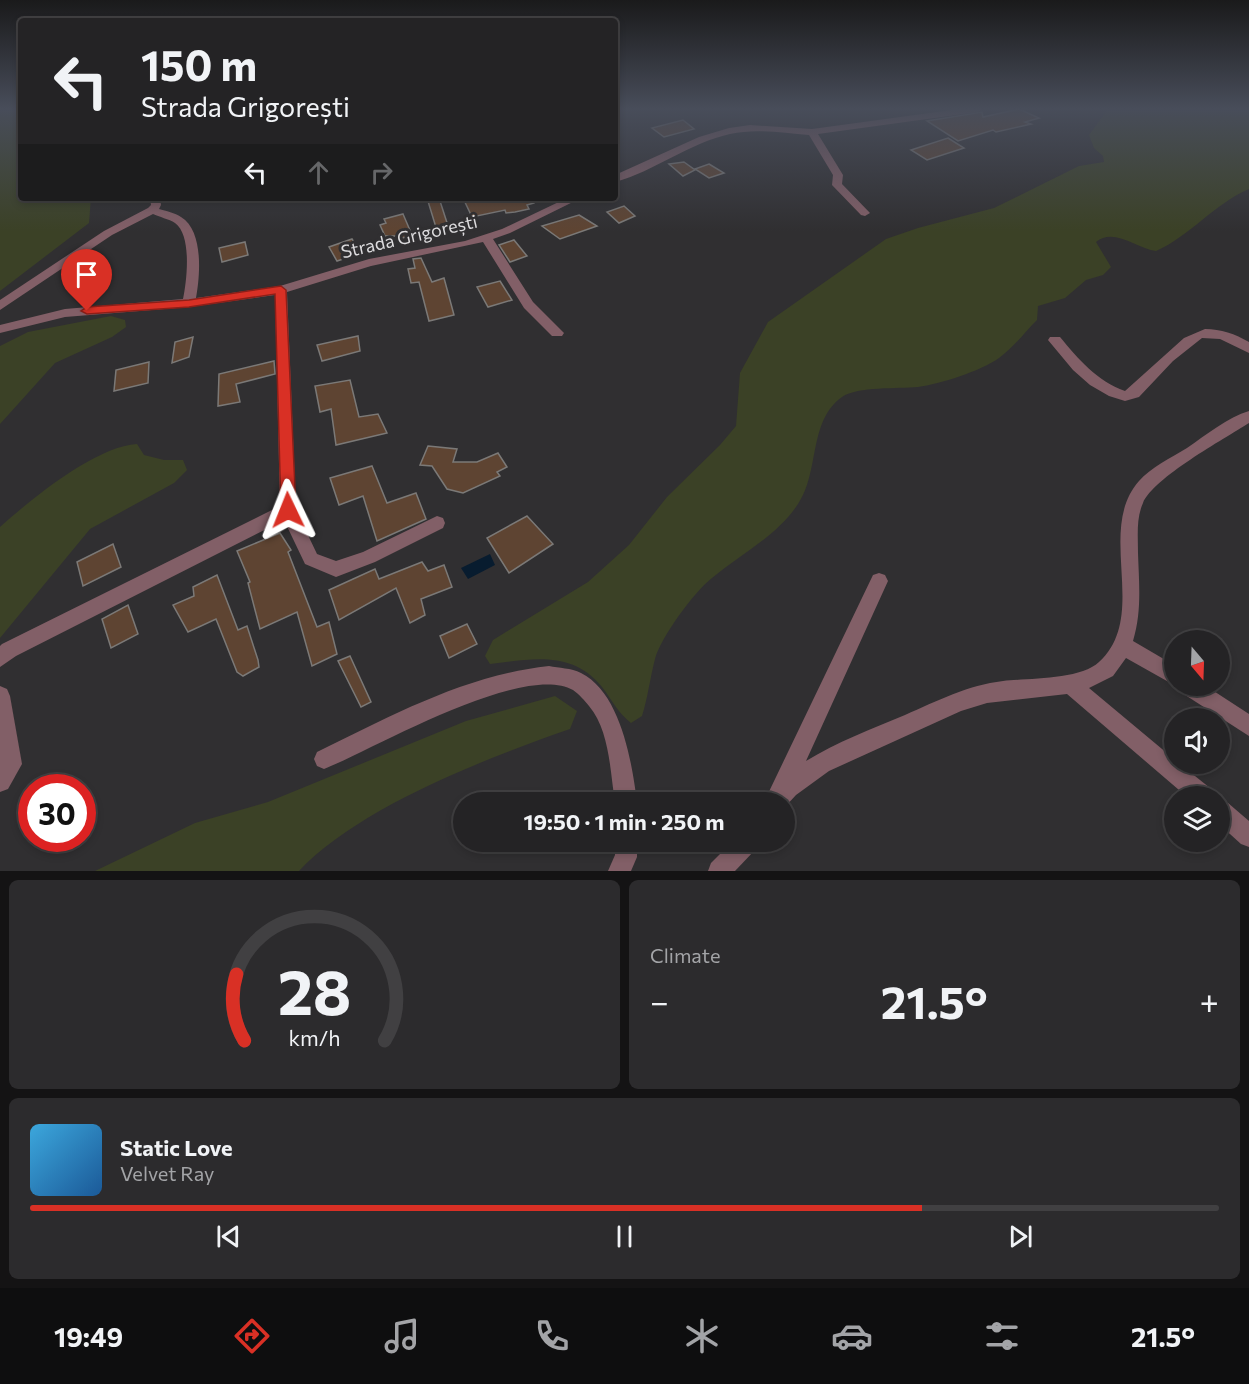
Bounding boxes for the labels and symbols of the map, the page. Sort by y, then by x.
street label: Strada Grigorești [339,210,480,263]
pin [61,249,112,311]
position arrow [256,478,320,542]
north arrow [1164,630,1230,696]
speed limit sign: 30 [18,774,96,852]

